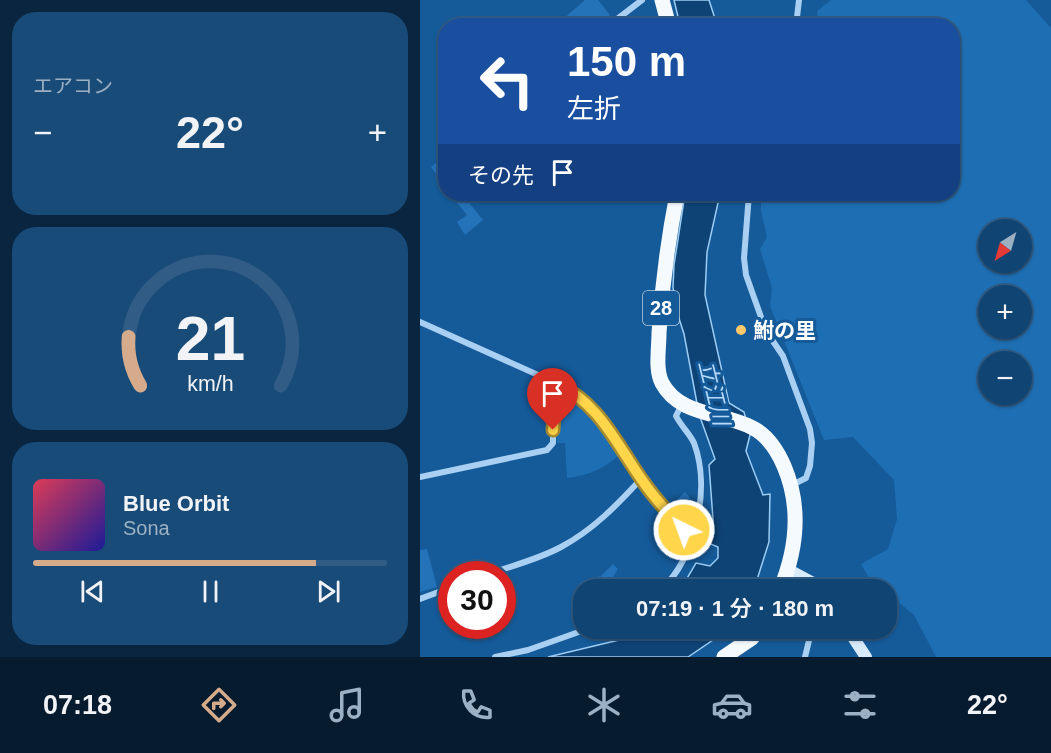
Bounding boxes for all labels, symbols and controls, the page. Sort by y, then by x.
text: 150 m [567,38,686,85]
icon: left [468,42,546,120]
text: エアコン [33,75,113,97]
text: 左折 [567,94,621,124]
text: 22° [176,107,244,158]
text: − [33,114,52,151]
text: + [368,114,387,151]
icon: arrive [546,156,579,189]
text: その先 [468,163,534,188]
north arrow [978,219,1032,273]
map controls [978,219,1032,405]
button: + [978,285,1032,339]
road number: 28 [643,291,679,325]
text: 21 [175,304,245,373]
place label: 鮒の里 [753,319,816,342]
marker: 鮒の里 [734,323,748,337]
button: − [978,351,1032,405]
water label: 立江川 [694,358,735,430]
pin [527,368,578,430]
text: km/h [187,372,233,396]
icon: arrive [536,377,569,410]
text: Blue Orbit [123,491,229,516]
position arrow [652,498,716,562]
text: Sona [123,517,170,539]
speed limit sign: 30 [438,561,516,639]
icon: previous [76,575,109,608]
icon: pause [194,575,227,608]
icon: next [312,575,345,608]
text: 07:19 · 1 分 · 180 m [636,596,834,621]
icon: directions [198,684,240,726]
icon: music [326,684,368,726]
icon: phone [455,684,497,726]
icon: climate [583,684,625,726]
icon: car [711,684,753,726]
icon: filters [839,684,881,726]
text: 07:18 [43,690,112,720]
text: 22° [967,690,1008,720]

